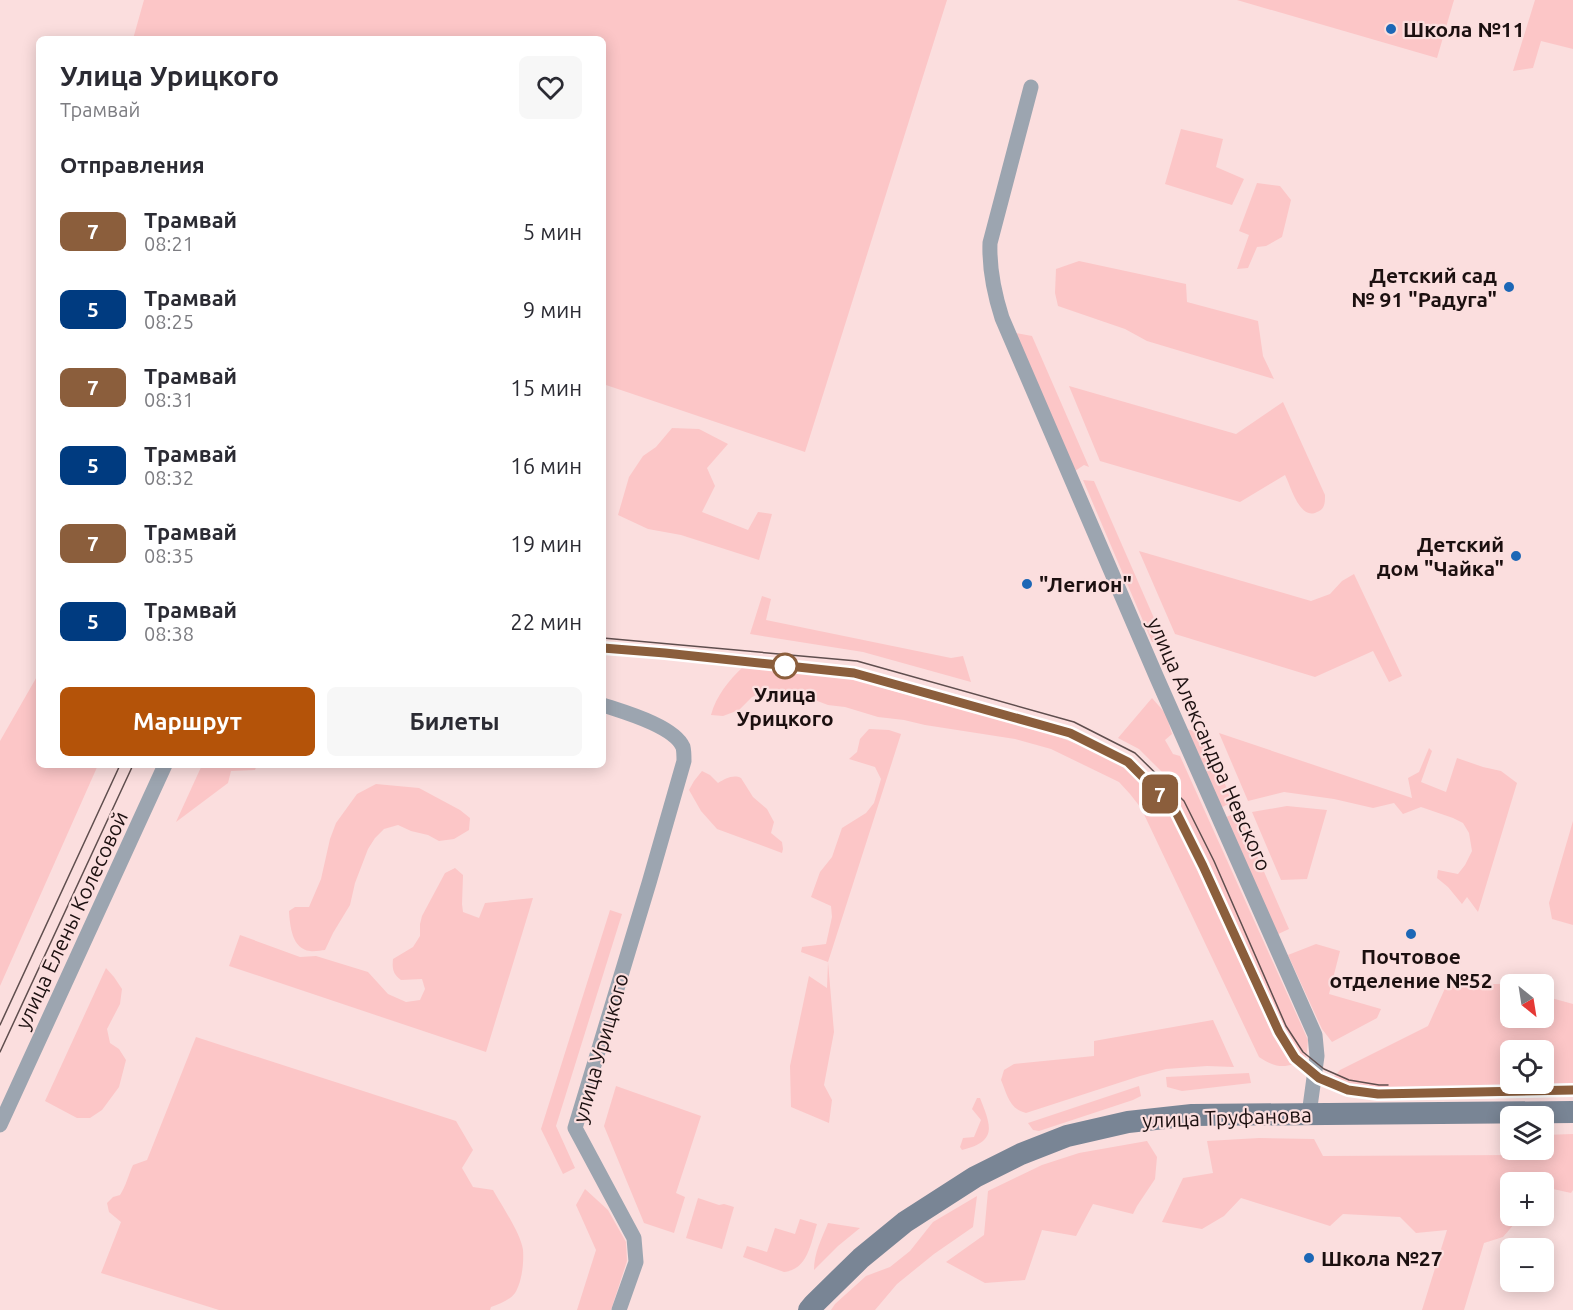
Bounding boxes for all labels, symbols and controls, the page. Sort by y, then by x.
place label: Школа №11 [1403,17,1525,41]
marker: Школа №11 [1384,22,1398,36]
button: heart [519,56,582,119]
text: Улица Урицкого [60,60,279,91]
text: Трамвай [60,98,140,121]
text: Отправления [60,152,205,177]
text: Трамвай [144,207,237,232]
text: 7 [87,219,99,243]
text: 5 мин [523,219,582,244]
text: 08:21 [144,232,194,255]
place label: Детский сад № 91 "Радуга" [1351,263,1497,311]
marker: Детский сад № 91 "Радуга" [1502,280,1516,294]
text: Трамвай [144,285,237,310]
text: 5 [87,297,99,321]
text: 9 мин [523,297,582,322]
text: 08:25 [144,310,194,333]
text: Трамвай [144,363,237,388]
text: 7 [87,375,99,399]
text: 15 мин [510,375,582,400]
text: 08:31 [144,388,194,411]
text: Трамвай [144,441,237,466]
text: 5 [87,453,99,477]
text: 16 мин [510,453,582,478]
text: 08:32 [144,466,194,489]
text: Трамвай [144,519,237,544]
text: 7 [87,531,99,555]
text: 19 мин [510,531,582,556]
place label: Детский дом "Чайка" [1377,532,1504,580]
text: 08:35 [144,544,194,567]
marker: Детский дом "Чайка" [1509,549,1523,563]
place label: "Легион" [1039,572,1132,596]
marker: "Легион" [1020,577,1034,591]
text: Трамвай [144,597,237,622]
text: 5 [87,609,99,633]
text: 22 мин [510,609,582,634]
street label: улица Александра Невского [1143,614,1277,874]
text: 08:38 [144,622,194,645]
marker: Улица Урицкого [772,653,798,679]
place label: Улица Урицкого [736,682,834,730]
button: Маршрут [60,687,315,756]
button: Билеты [327,687,582,756]
line badge: 7 [1140,774,1180,814]
text: 7 [1154,782,1166,806]
street label: улица Елены Колесовой [10,807,132,1033]
marker: Почтовое отделение №52 [1404,927,1418,941]
place label: Почтовое отделение №52 [1329,944,1493,992]
street label: улица Урицкого [567,971,633,1125]
north arrow [1500,974,1554,1028]
map controls [1500,974,1554,1292]
button: locate [1500,1040,1554,1094]
street label: улица Труфанова [1142,1102,1312,1132]
button: layers [1500,1106,1554,1160]
button: + [1500,1172,1554,1226]
button: − [1500,1238,1554,1292]
place label: Школа №27 [1321,1246,1443,1270]
marker: Школа №27 [1302,1251,1316,1265]

